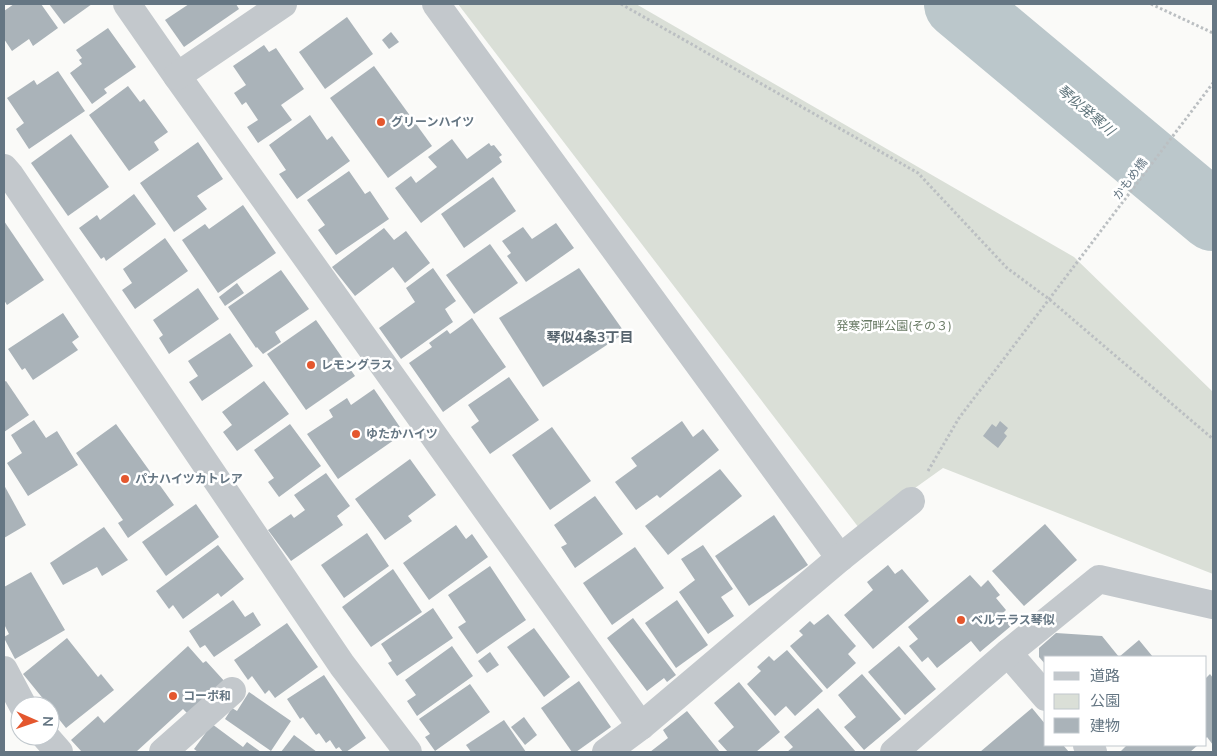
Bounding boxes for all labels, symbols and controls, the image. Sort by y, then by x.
water label: 琴似発寒川 [1053,81,1120,141]
place label: グリーンハイツ [391,114,474,130]
marker: グリーンハイツ [375,116,387,128]
street label: かもめ橋 [1109,155,1151,203]
park label: 発寒河畔公園(その３) [836,318,952,334]
district label: 琴似4条3丁目 [547,328,633,347]
place label: レモングラス [321,357,393,373]
marker: レモングラス [305,359,317,371]
place label: ゆたかハイツ [366,426,438,442]
marker: ゆたかハイツ [350,428,362,440]
place label: パナハイツカトレア [135,471,243,487]
marker: パナハイツカトレア [119,473,131,485]
place label: ベルテラス琴似 [971,612,1055,628]
marker: ベルテラス琴似 [955,614,967,626]
legend [1044,656,1207,746]
text: 道路 [1090,666,1120,686]
place label: コーポ和 [183,688,231,704]
marker: コーポ和 [167,690,179,702]
text: 公園 [1090,691,1120,711]
north arrow [10,696,60,746]
text: N [38,716,57,727]
text: 建物 [1090,716,1120,736]

